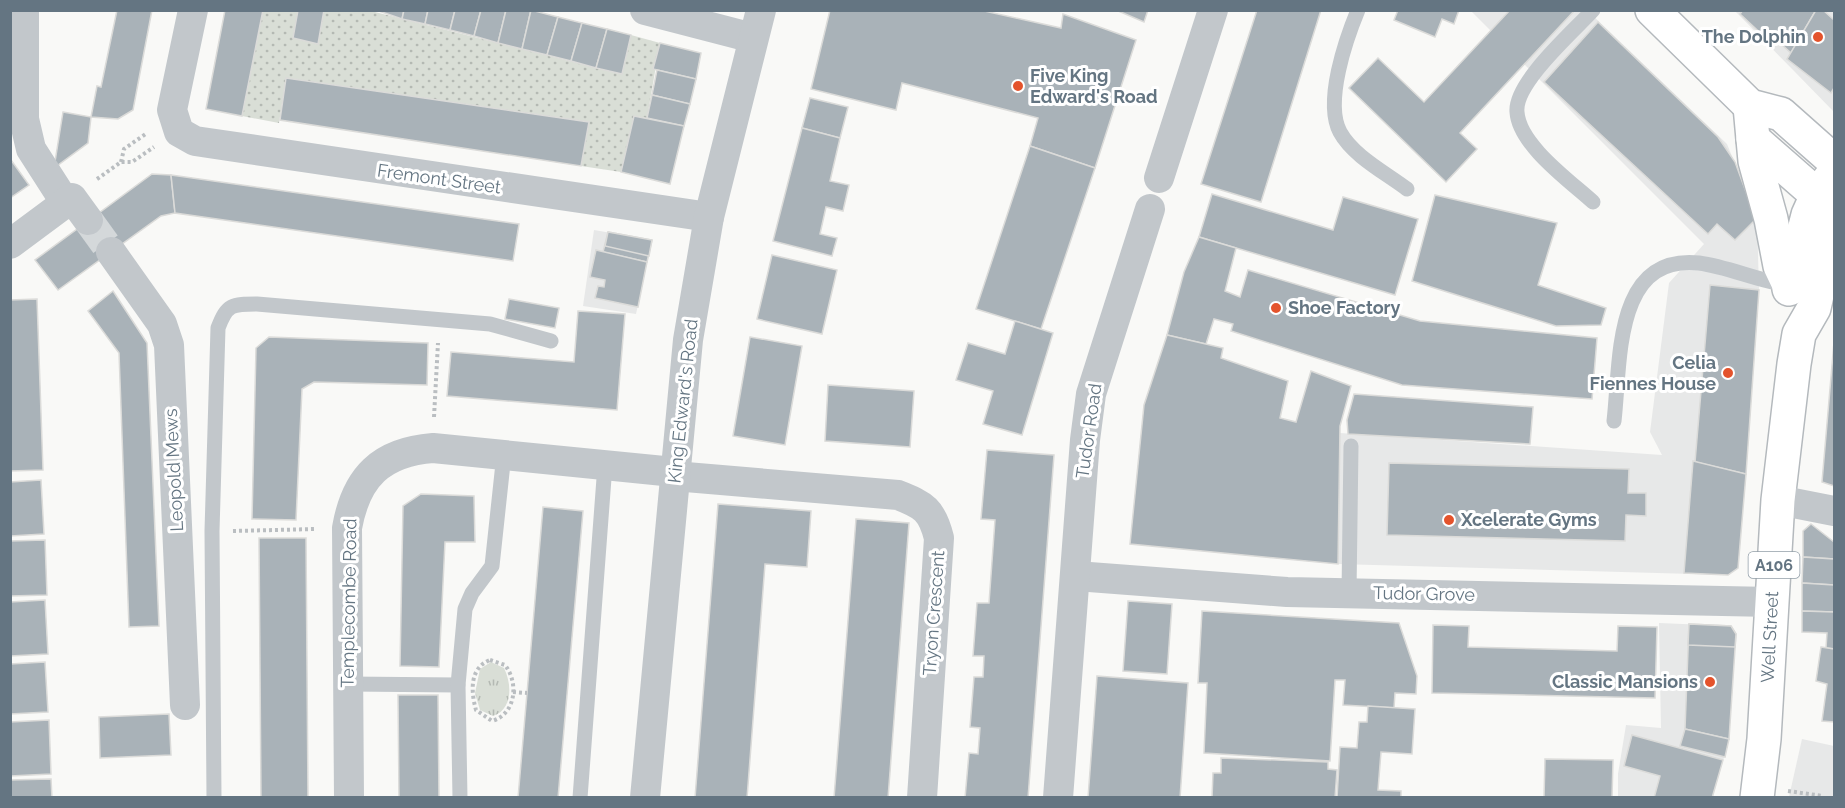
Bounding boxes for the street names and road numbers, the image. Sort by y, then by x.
street label: Fremont Street [376,159,502,198]
street label: King Edward's Road [663,318,702,484]
street label: Tudor Road [1071,382,1106,480]
street label: Leopold Mews [160,408,187,532]
street label: Templecombe Road [337,518,360,688]
street label: Tryon Crescent [919,550,948,676]
road number: A106 [1748,552,1800,578]
street label: Tudor Grove [1373,582,1475,605]
street label: Well Street [1757,591,1782,683]

